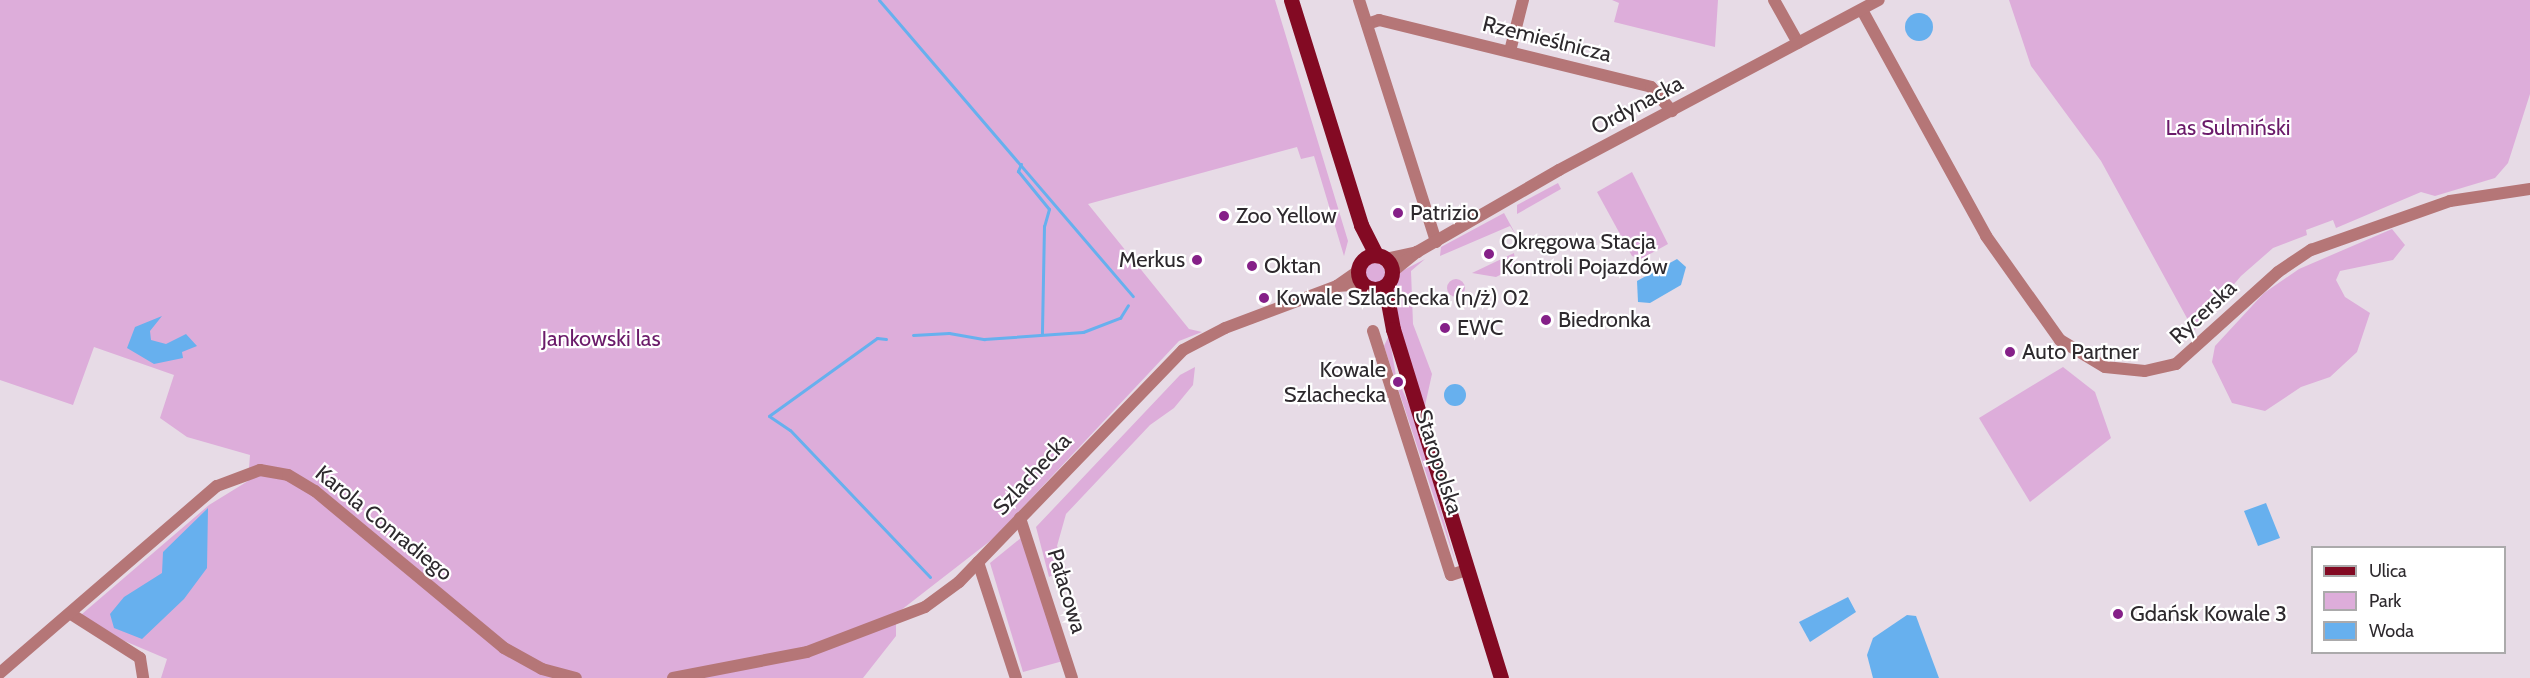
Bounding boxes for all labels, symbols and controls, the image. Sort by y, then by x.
street label: Rzemieślnicza [1480,10,1614,68]
street label: Ordynacka [1587,70,1687,140]
park label: Las Sulmiński [2166,115,2290,141]
place label: Patrizio [1410,200,1479,226]
place label: Zoo Yellow [1236,203,1337,229]
marker: Patrizio [1391,206,1405,220]
marker: Zoo Yellow [1217,209,1231,223]
place label: Okręgowa Stacja Kontroli Pojazdów [1501,228,1668,280]
place label: Merkus [1119,247,1185,273]
marker: Okręgowa Stacja Kontroli Pojazdów [1482,247,1496,261]
marker: Merkus [1190,253,1204,267]
place label: Oktan [1264,253,1321,279]
marker: Oktan [1245,259,1259,273]
street label: Rycerska [2164,275,2242,349]
place label: Kowale Szlachecka (n/ż) 02 [1276,285,1529,311]
marker: Kowale Szlachecka (n/ż) 02 [1257,291,1271,305]
place label: Biedronka [1558,307,1651,333]
marker: Biedronka [1539,313,1553,327]
place label: EWC [1457,315,1503,341]
marker: EWC [1438,321,1452,335]
park label: Jankowski las [542,326,660,352]
place label: Auto Partner [2022,339,2139,365]
marker: Auto Partner [2003,345,2017,359]
place label: Kowale Szlachecka [1284,356,1386,408]
marker: Kowale Szlachecka [1391,375,1405,389]
street label: Staropolska [1410,406,1468,518]
street label: Szlachecka [988,428,1076,520]
street label: Karola Conradiego [310,460,458,586]
street label: Pałacowa [1042,546,1092,636]
legend [2311,546,2506,654]
text: Ulica [2369,560,2407,582]
text: Park [2369,590,2401,612]
place label: Gdańsk Kowale 3 [2130,601,2287,627]
marker: Gdańsk Kowale 3 [2111,607,2125,621]
text: Woda [2369,620,2414,642]

